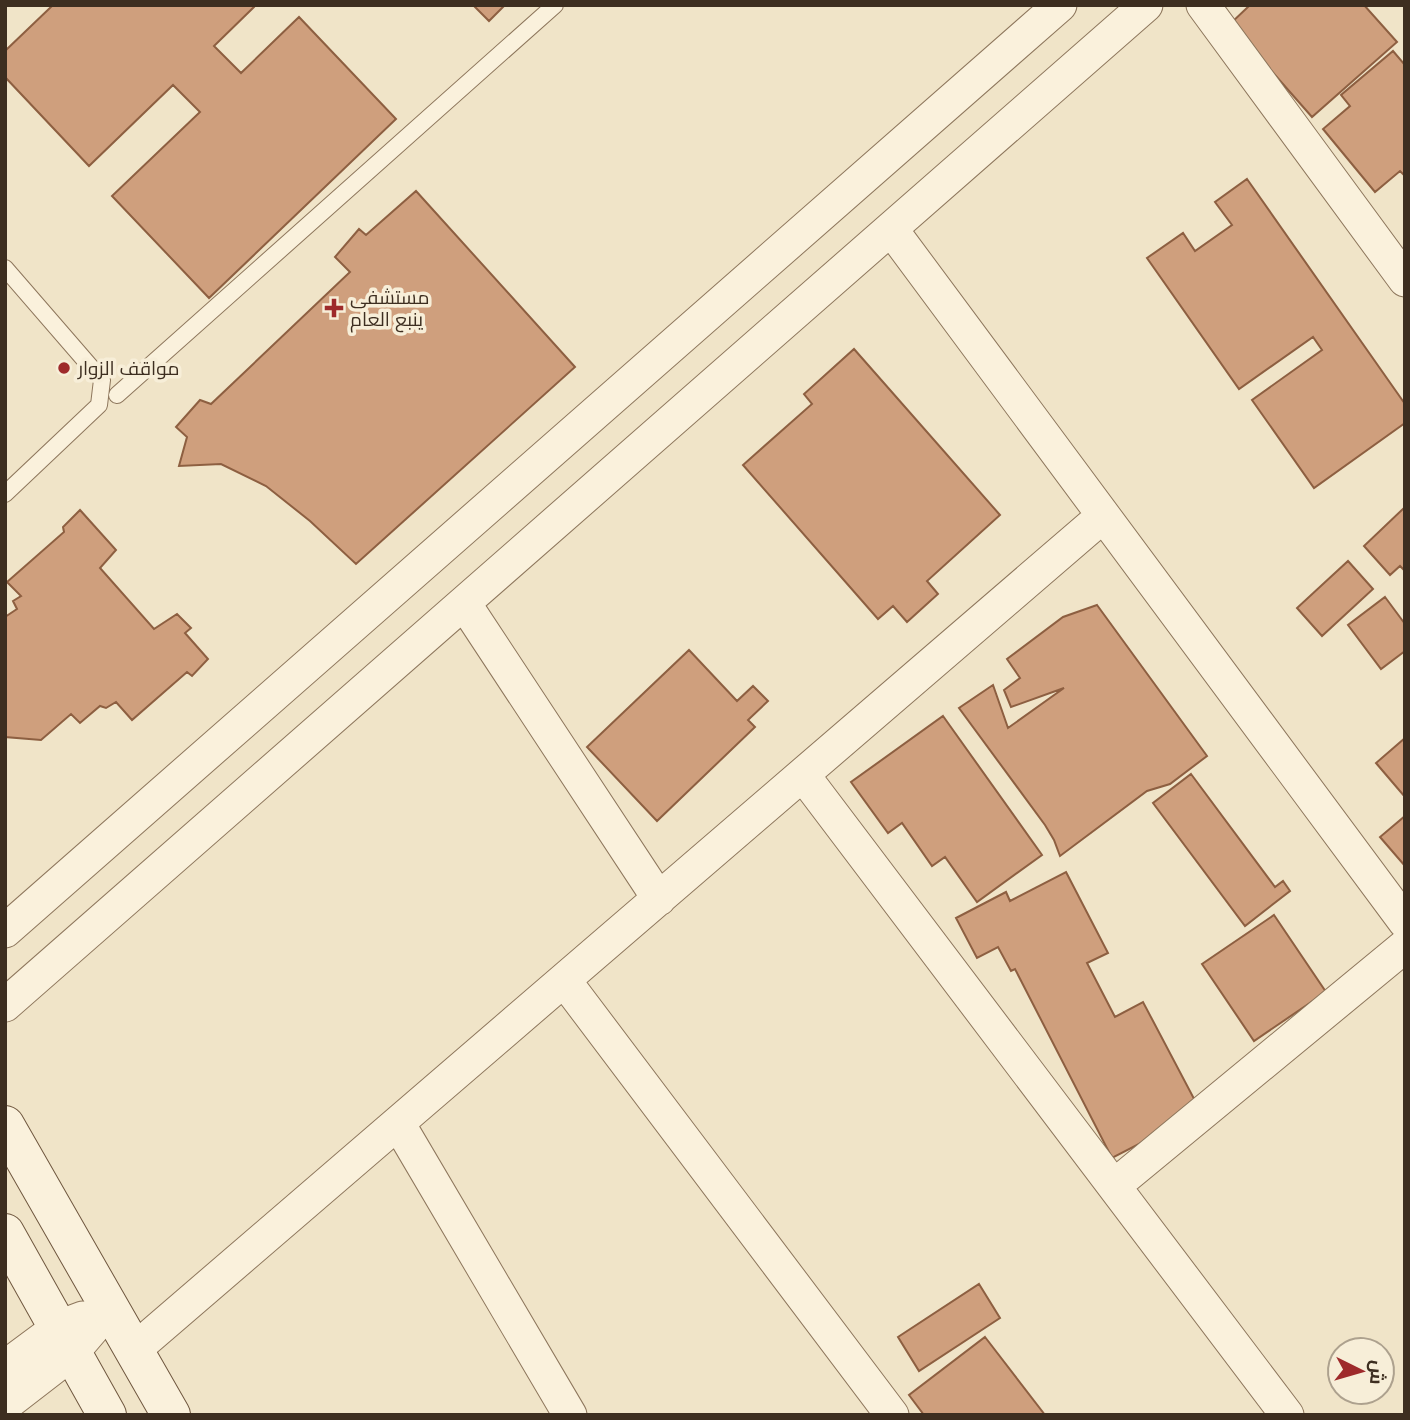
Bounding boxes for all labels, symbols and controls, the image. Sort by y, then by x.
place label: مستشفى ينبع العام [350,285,429,333]
marker: مستشفى ينبع العام [324,298,344,318]
place label: مواقف الزوار [77,356,179,380]
marker: مواقف الزوار [56,360,72,376]
north arrow [1326,1336,1396,1406]
text: ش [1365,1359,1391,1386]

